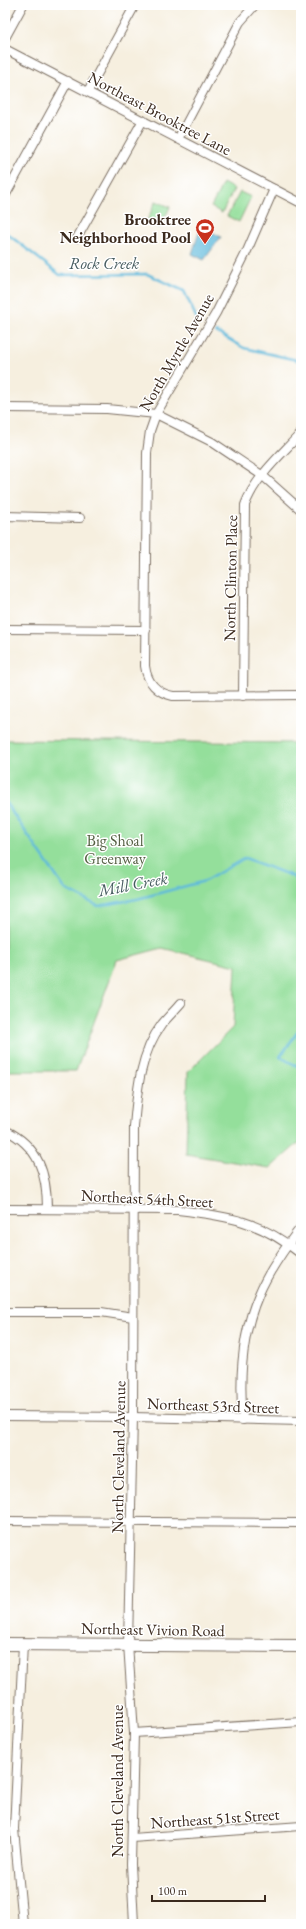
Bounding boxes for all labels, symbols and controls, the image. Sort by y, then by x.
street label: Northeast Brooktree Lane [84,67,235,160]
place label: Brooktree Neighborhood Pool [60,209,191,248]
sports icon: Brooktree Neighborhood Pool [194,217,216,245]
water label: Rock Creek [69,252,139,274]
street label: North Myrtle Avenue [134,290,219,415]
street label: North Clinton Place [219,515,242,641]
park label: Big Shoal Greenway [84,830,147,869]
water label: Mill Creek [95,866,170,902]
street label: Northeast 54th Street [80,1185,214,1212]
street label: North Cleveland Avenue [107,1381,130,1533]
street label: Northeast 53rd Street [146,1393,279,1418]
street label: Northeast Vivion Road [81,1618,226,1641]
street label: North Cleveland Avenue [107,1705,128,1857]
street label: Northeast 51st Street [150,1804,280,1833]
scale bar [152,1877,265,1903]
text: 100 m [158,1883,188,1899]

